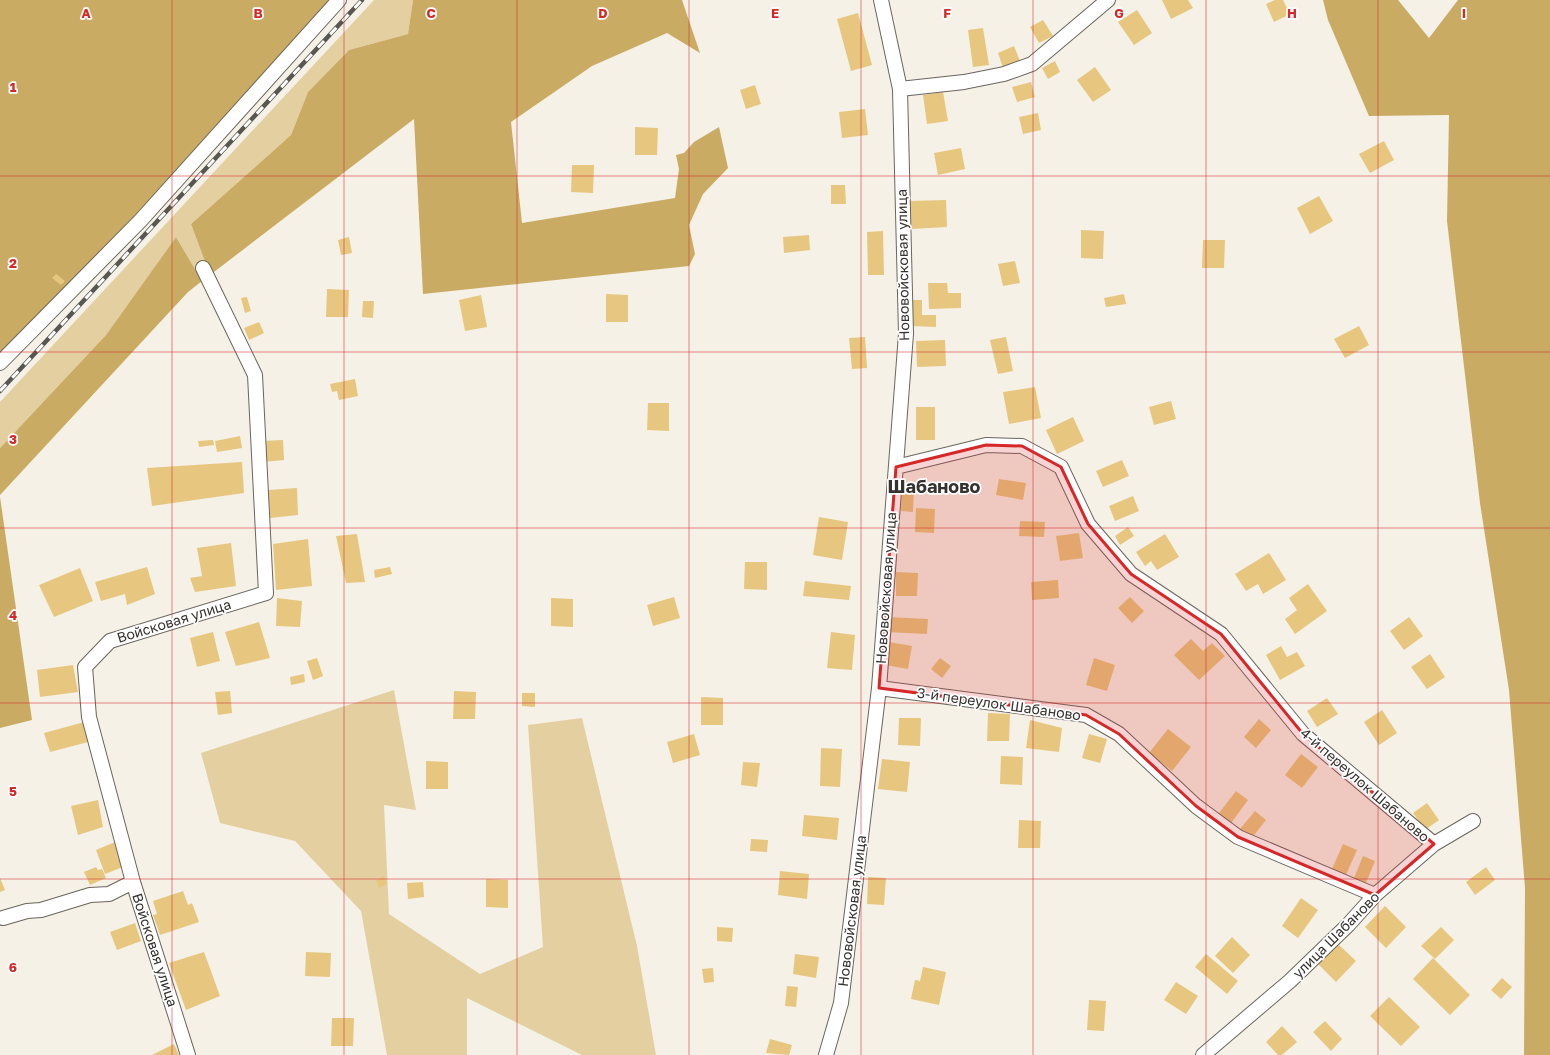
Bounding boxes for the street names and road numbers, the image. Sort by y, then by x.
street label: Нововойсковая улица [893,189,912,341]
street label: Нововойсковая улица [872,511,899,665]
street label: Войсковая улица [115,595,233,646]
street label: 3-й переулок Шабаново [916,684,1082,723]
street label: 4-й переулок Шабаново [1297,724,1433,845]
street label: Нововойсковая улица [834,834,869,988]
street label: улица Шабаново [1289,888,1382,981]
street label: Войсковая улица [129,891,182,1009]

